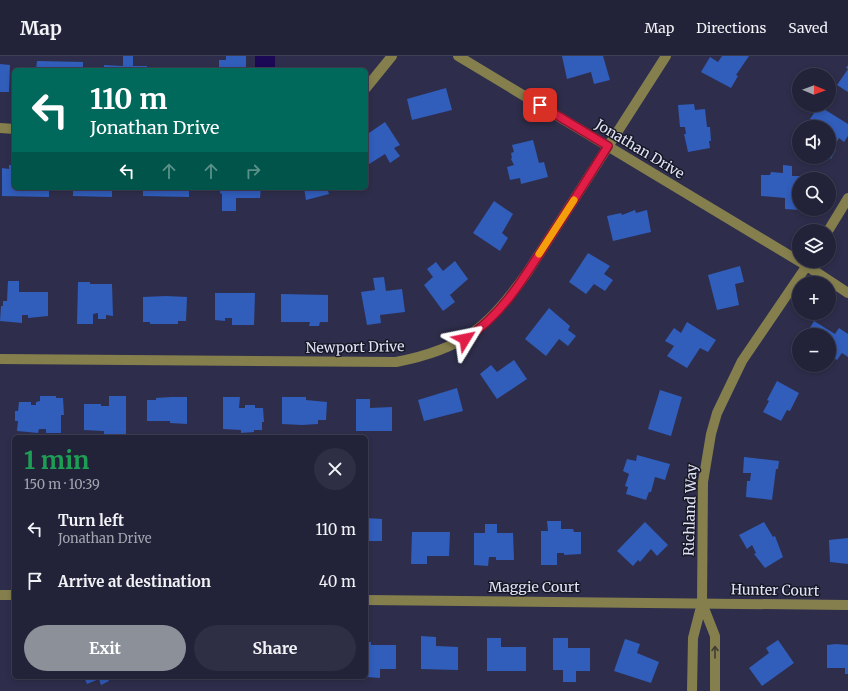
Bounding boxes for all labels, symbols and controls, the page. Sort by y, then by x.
text: Map [20,16,62,40]
text: Map [644,19,674,37]
text: Directions [696,19,766,37]
text: Saved [788,19,828,37]
north arrow [792,68,836,112]
map controls [792,68,836,372]
text: 110 m [90,81,167,117]
icon: left [24,84,76,136]
pin [523,88,557,122]
icon: arrive [529,94,551,116]
street label: Jonathan Drive [591,115,688,183]
text: Jonathan Drive [90,116,219,139]
button: sound [792,120,836,164]
icon: left [116,160,138,182]
icon: ahead [158,160,180,182]
icon: ahead [200,160,222,182]
icon: right [242,160,264,182]
button: search [792,172,836,216]
button: layers [792,224,836,268]
button: + [792,276,836,320]
position arrow [444,318,486,360]
button: − [792,328,836,372]
street label: Newport Drive [305,337,405,357]
text: 1 min [24,445,89,476]
button: close [314,448,356,490]
street label: Richland Way [679,463,701,556]
text: 150 m · 10:39 [24,476,100,493]
text: Turn left [58,511,124,530]
icon: left [24,518,46,540]
text: 110 m [315,520,356,539]
text: Jonathan Drive [58,530,152,547]
icon: arrive [24,570,46,592]
text: Arrive at destination [58,572,211,591]
text: 40 m [319,572,356,591]
street label: Maggie Court [488,578,580,596]
street label: Hunter Court [731,580,820,600]
button: Exit [24,625,186,671]
button: Share [194,625,356,671]
one-way arrow [711,646,719,659]

